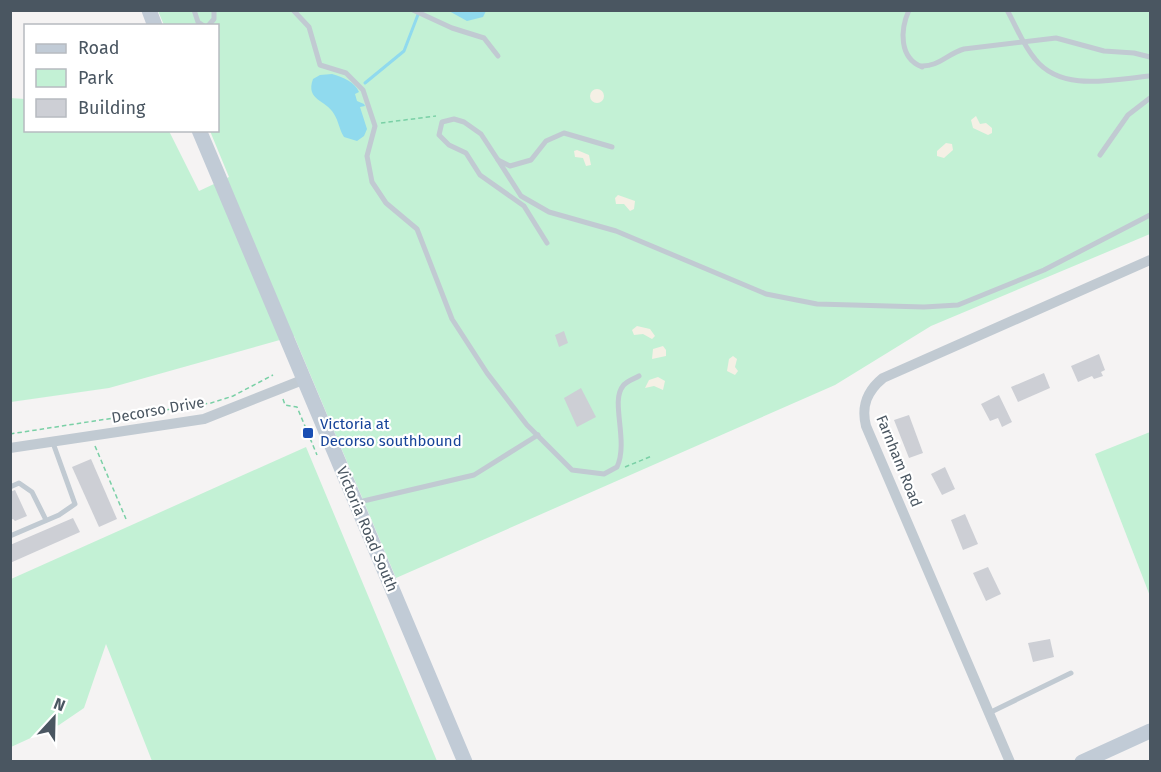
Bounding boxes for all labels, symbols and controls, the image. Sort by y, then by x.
legend [24,24,219,132]
text: Road [78,37,120,59]
text: Park [78,67,114,89]
text: Building [78,97,146,119]
street label: Decorso Drive [110,393,206,427]
street label: Farnham Road [872,412,926,510]
place label: Victoria at Decorso southbound [320,415,462,450]
marker: Victoria at Decorso southbound [301,426,315,440]
street label: Victoria Road South [332,464,402,594]
north arrow [24,688,84,748]
text: N [51,694,68,715]

